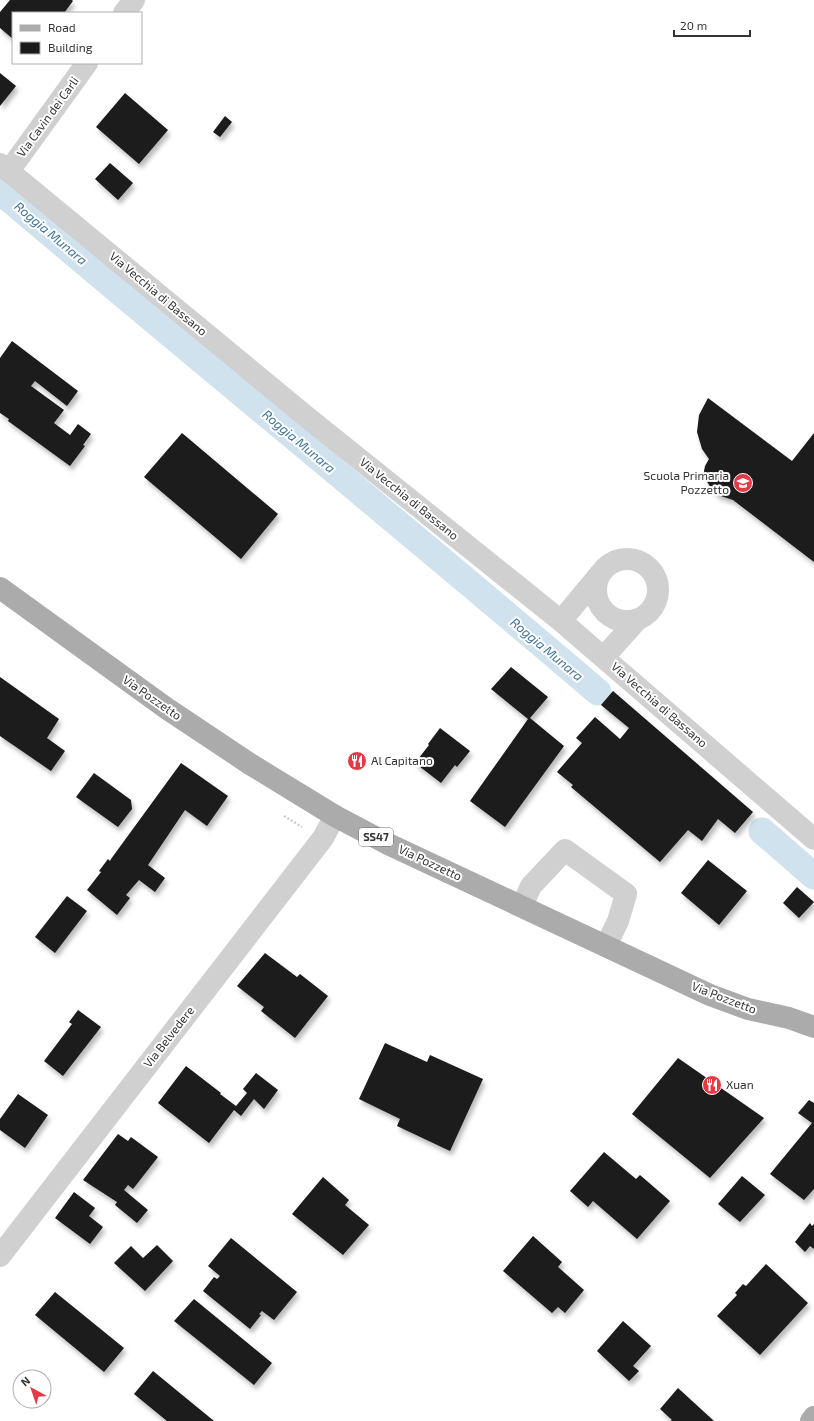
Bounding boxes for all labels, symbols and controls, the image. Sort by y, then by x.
legend [12,12,142,64]
scale bar [674,12,750,38]
text: 20 m [680,18,707,32]
text: Road [48,20,76,34]
text: Building [48,40,93,54]
street label: Via Cavin dei Carli [13,74,81,159]
water label: Roggia Munara [11,198,91,268]
street label: Via Vecchia di Bassano [107,248,210,338]
water label: Roggia Munara [259,406,339,476]
street label: Via Vecchia di Bassano [358,454,462,542]
place label: Scuola Primaria Pozzetto [644,468,729,496]
school or university icon: Scuola Primaria Pozzetto [732,472,754,494]
water label: Roggia Munara [507,614,587,684]
street label: Via Vecchia di Bassano [609,659,711,750]
street label: Via Pozzetto [121,672,185,723]
restaurant icon: Al Capitano [346,750,368,772]
place label: Al Capitano [371,753,433,767]
road number: SS47 [359,828,393,846]
street label: Via Pozzetto [397,841,464,883]
street label: Via Pozzetto [690,978,759,1016]
street label: Via Belvedere [140,1003,196,1070]
restaurant icon: Xuan [701,1074,723,1096]
place label: Xuan [726,1077,754,1091]
north arrow [12,1369,52,1409]
text: N [18,1373,33,1388]

